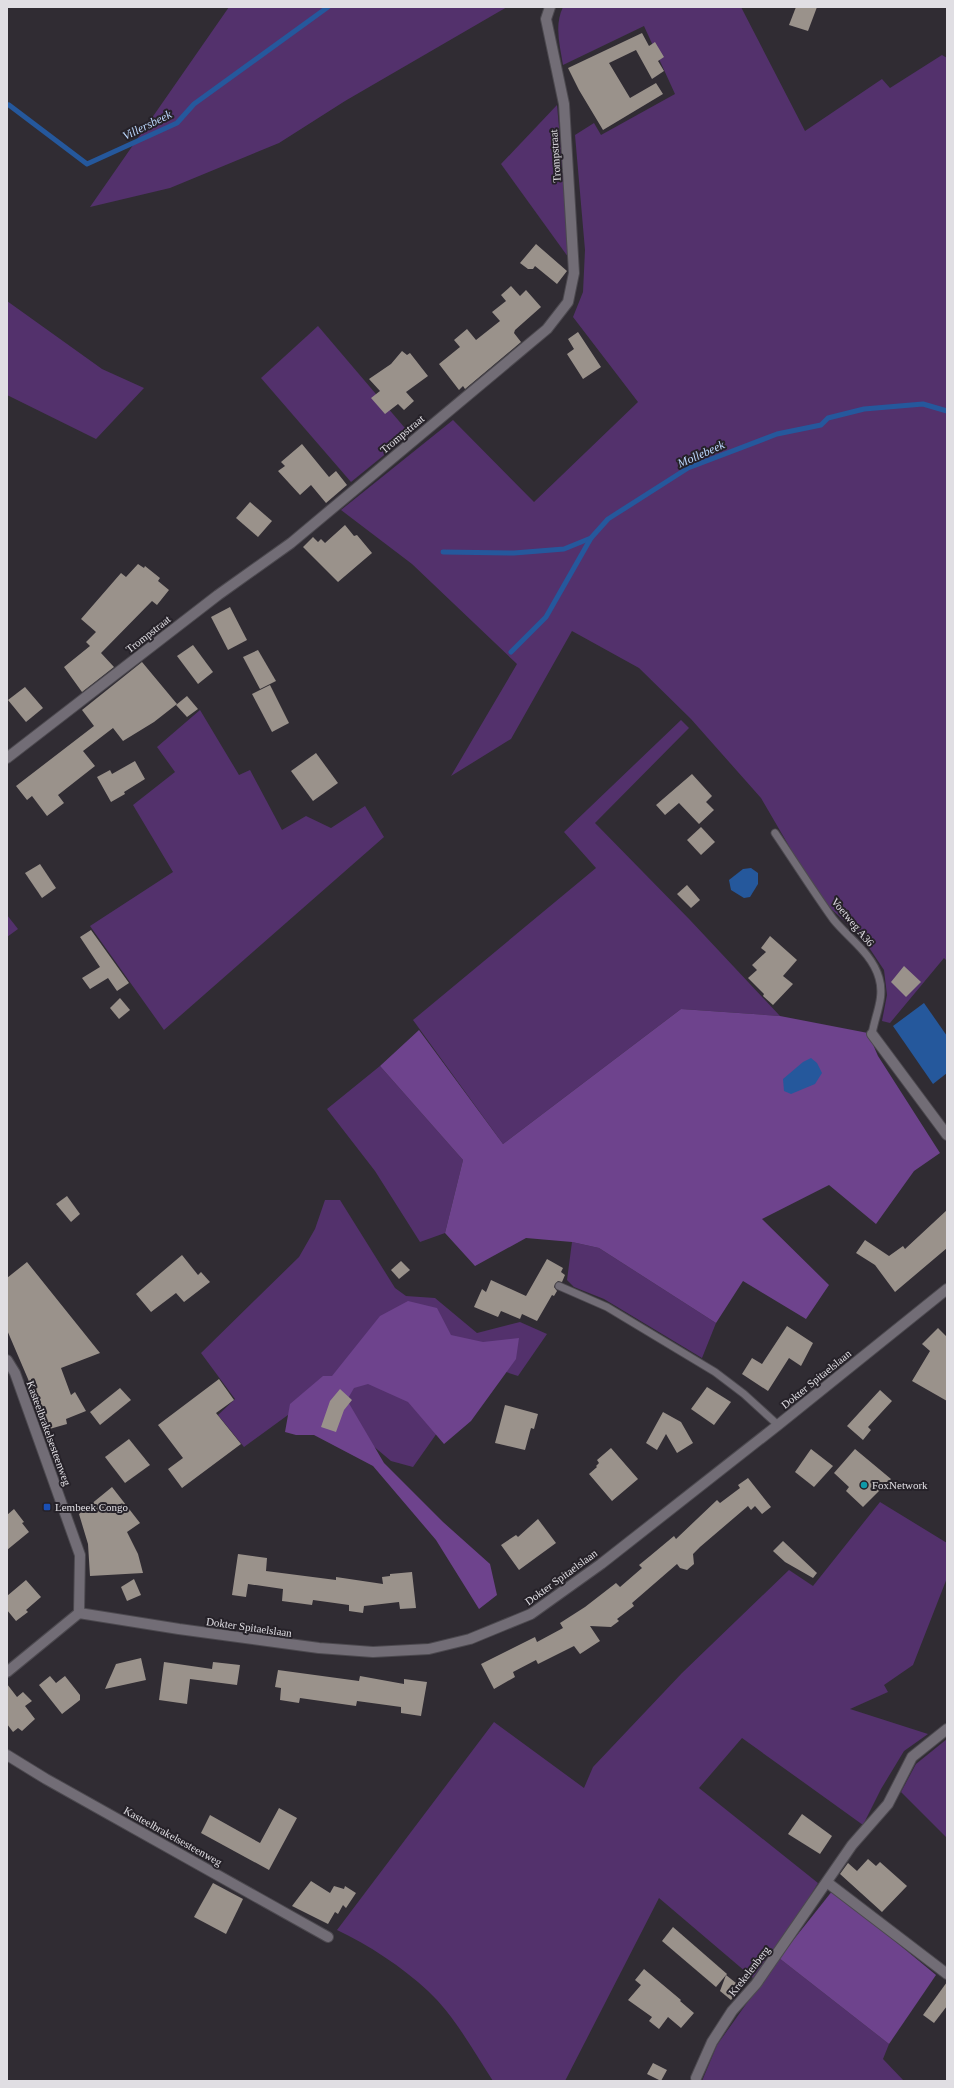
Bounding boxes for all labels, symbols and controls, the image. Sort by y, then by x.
water label: Villersbeek [120,107,175,143]
street label: Trompstraat [547,129,563,183]
street label: Trompstraat [378,412,426,456]
water label: Mollebeek [674,437,727,471]
street label: Trompstraat [123,613,173,655]
street label: Voetweg A36 [829,895,877,949]
street label: Dokter Spitaelslaan [779,1347,854,1411]
street label: Kasteelbrakelsesteenweg [24,1379,74,1487]
place label: FoxNetwork [872,1479,928,1491]
marker: FoxNetwork [859,1480,869,1490]
place label: Lembeek Congo [55,1501,129,1513]
marker: Lembeek Congo [42,1502,52,1512]
street label: Dokter Spitaelslaan [523,1546,600,1607]
street label: Dokter Spitaelslaan [205,1615,293,1639]
street label: Kasteelbrakelsesteenweg [122,1804,225,1868]
street label: Krekelenberg [726,1943,772,1998]

